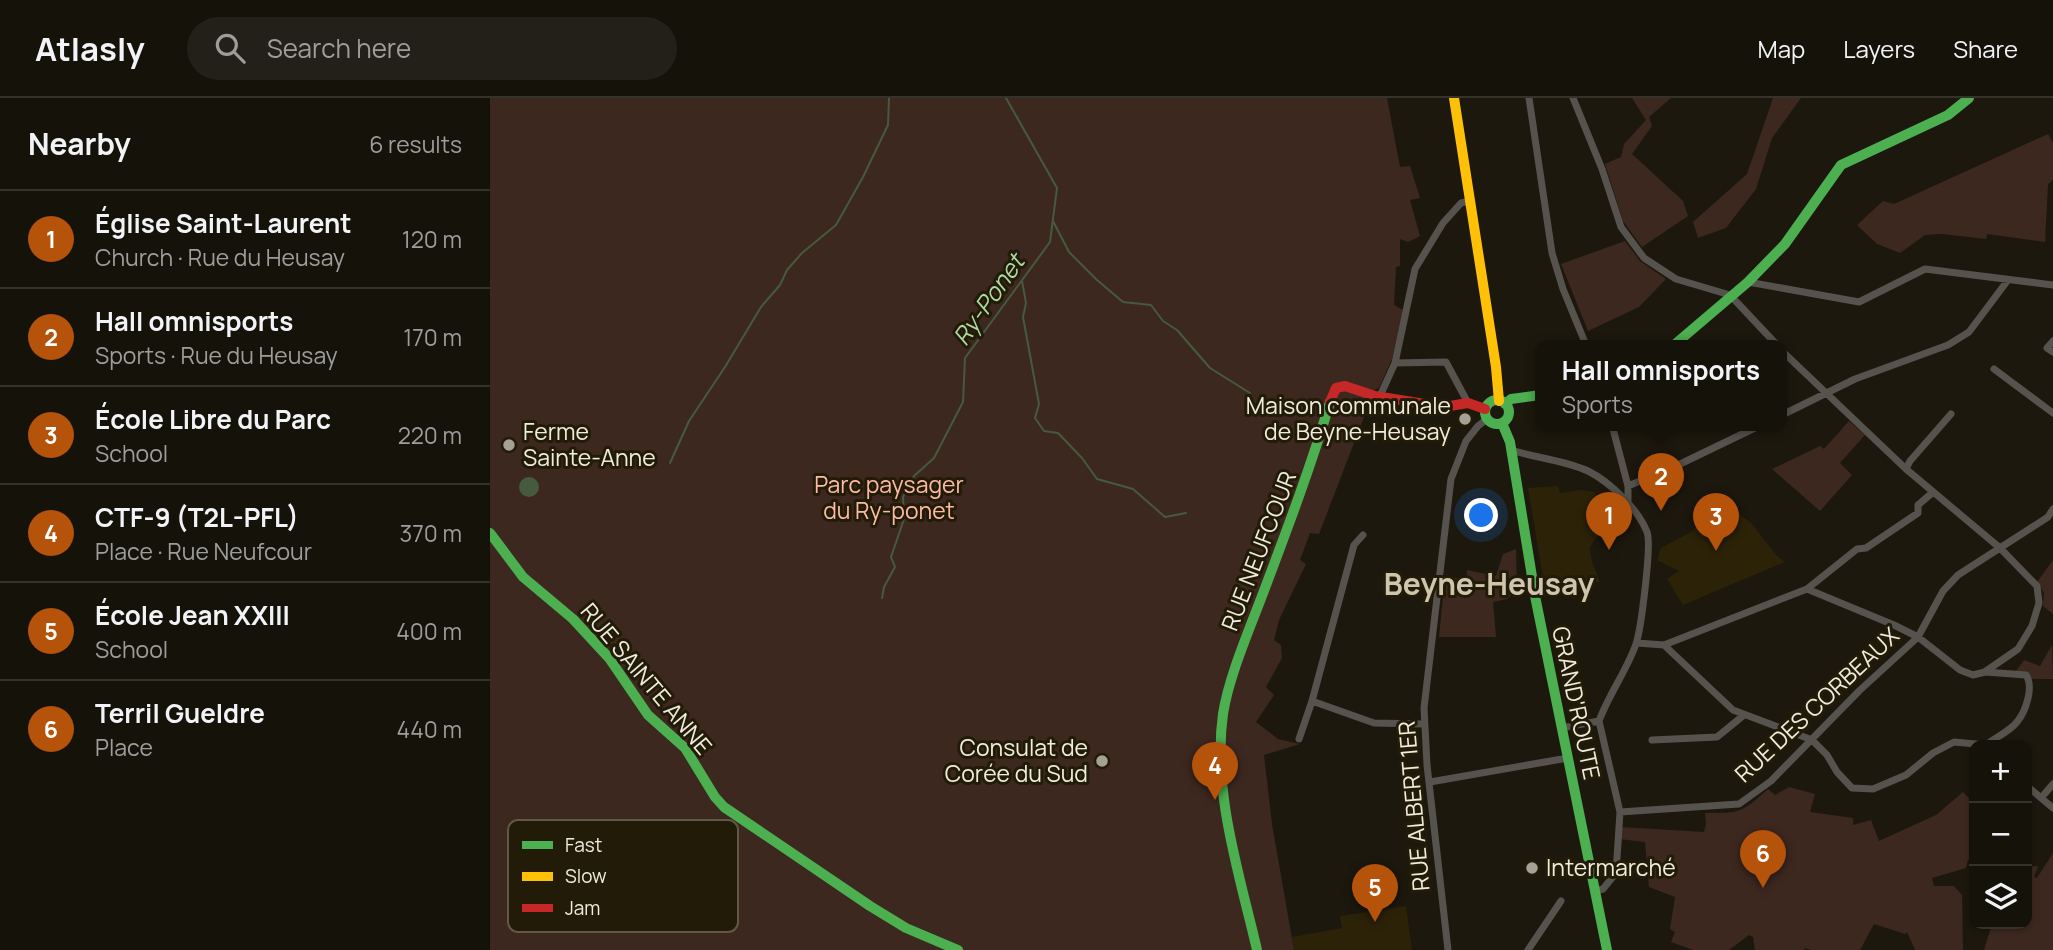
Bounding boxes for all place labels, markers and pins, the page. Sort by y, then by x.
place label: Maison communale de Beyne-Heusay [1246,389,1451,447]
marker: Maison communale de Beyne-Heusay [1457,411,1473,427]
place label: Ferme Sainte-Anne [523,415,656,473]
marker: Ferme Sainte-Anne [501,437,517,453]
pin: 2 [1638,453,1684,511]
pin: 1 [1586,492,1632,550]
pin: 3 [1693,493,1739,551]
place label: Consulat de Corée du Sud [945,731,1088,789]
pin: 4 [1192,742,1238,800]
marker: Consulat de Corée du Sud [1094,753,1110,769]
pin: 6 [1740,830,1786,888]
place label: Intermarché [1546,851,1676,883]
marker: Intermarché [1524,860,1540,876]
pin: 5 [1352,864,1398,922]

